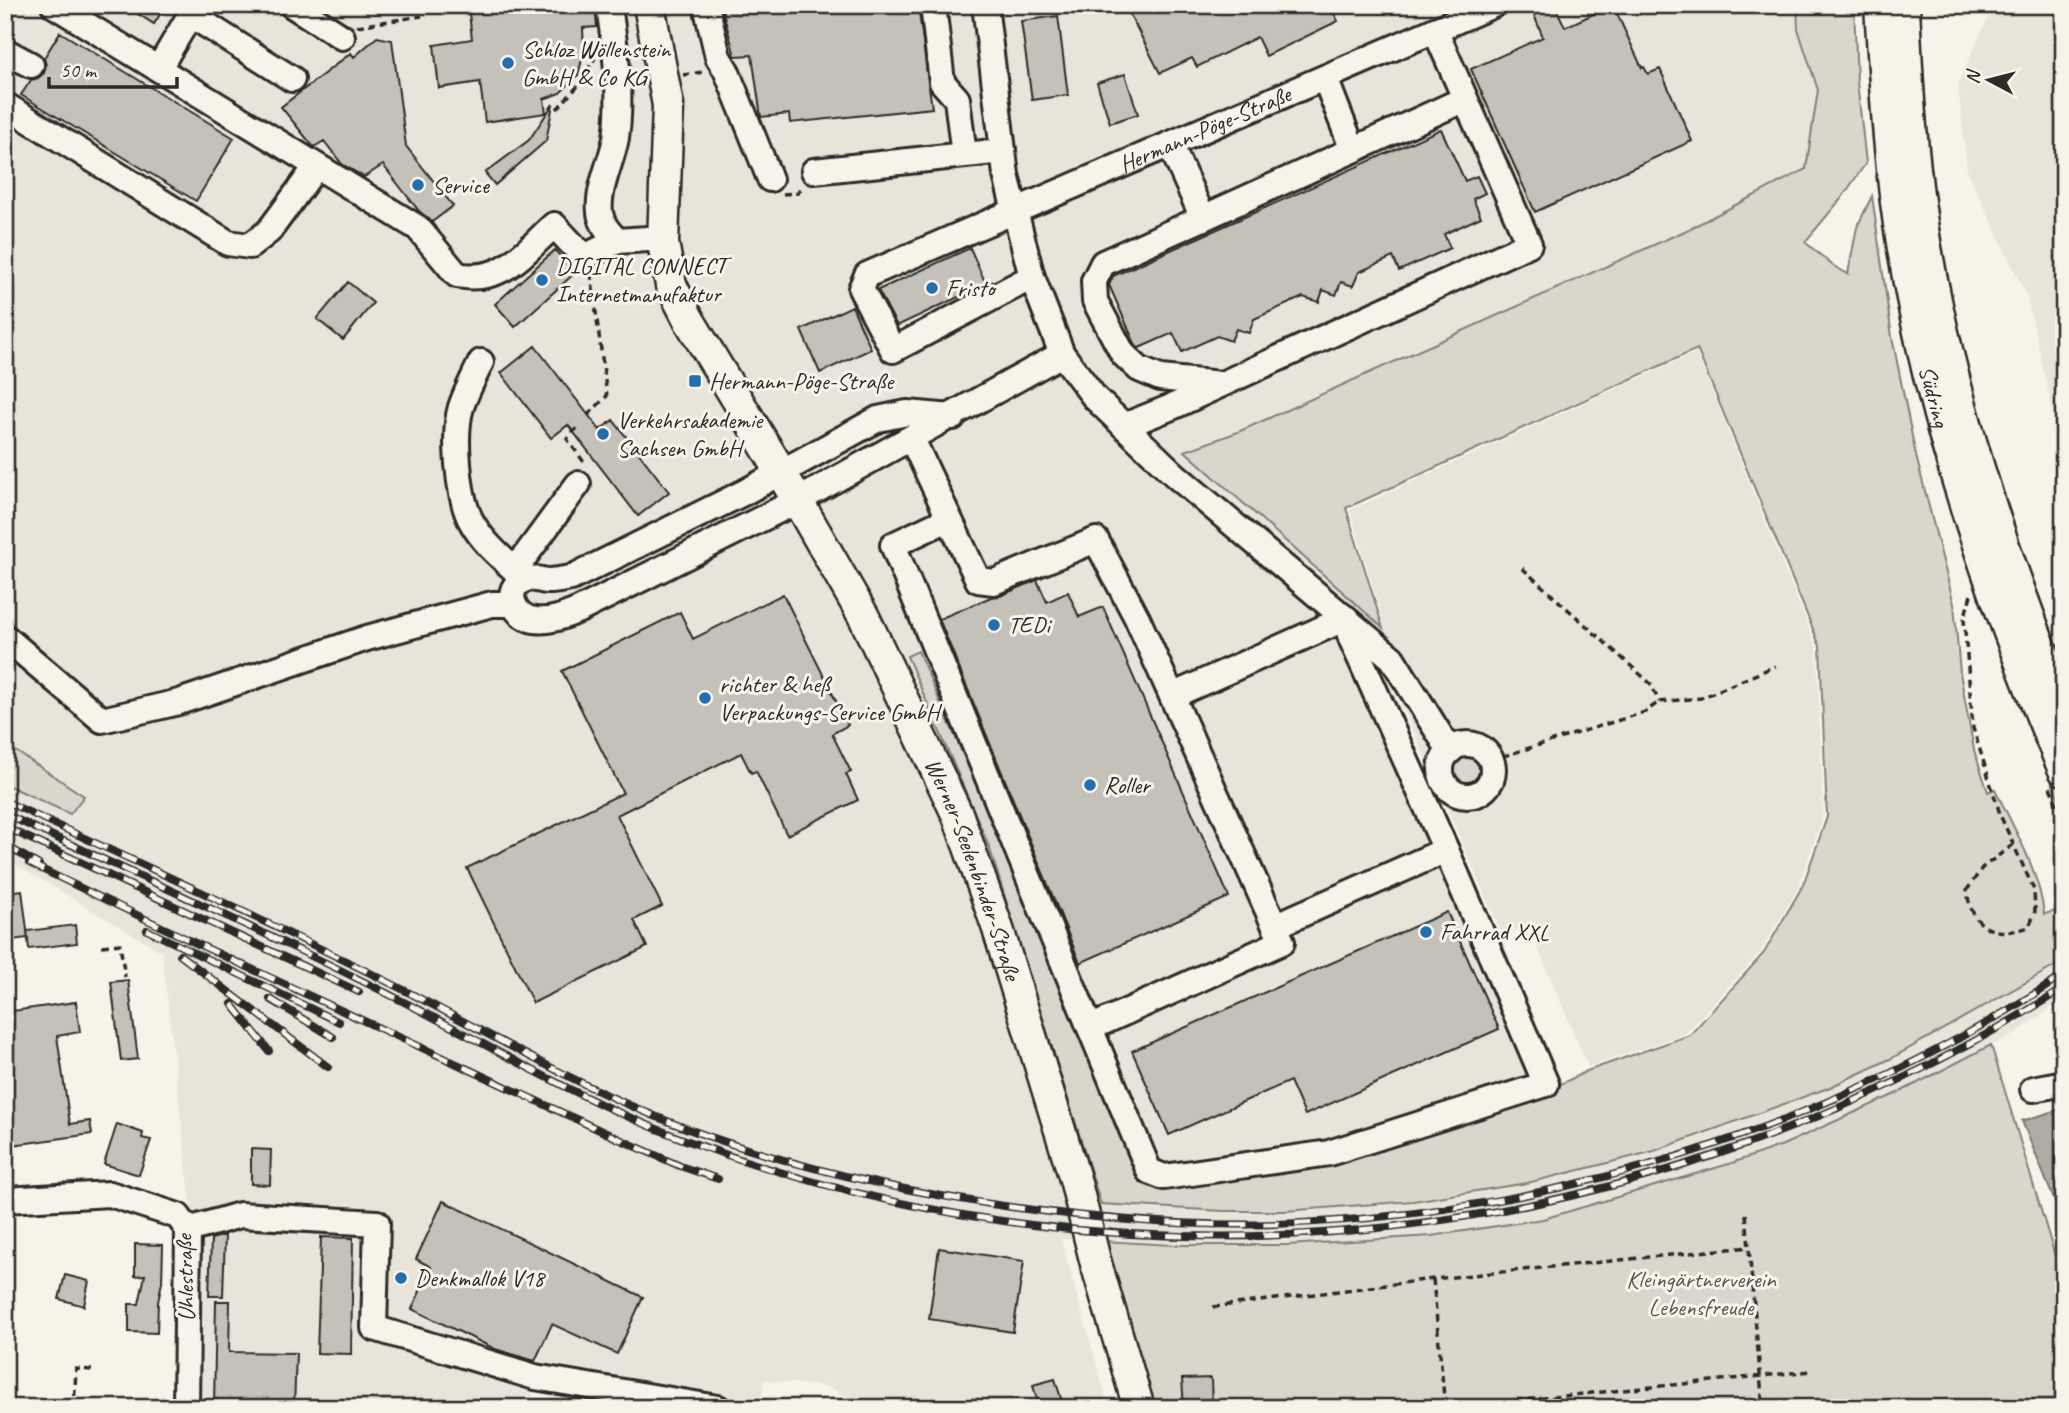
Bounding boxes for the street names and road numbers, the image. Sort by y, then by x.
street label: Hermann-Pöge-Straße [1114,78,1297,179]
street label: Südring [1912,363,1957,432]
street label: Werner-Seelenbinder-Straße [918,753,1028,986]
street label: Uhlestraße [168,1232,202,1322]

